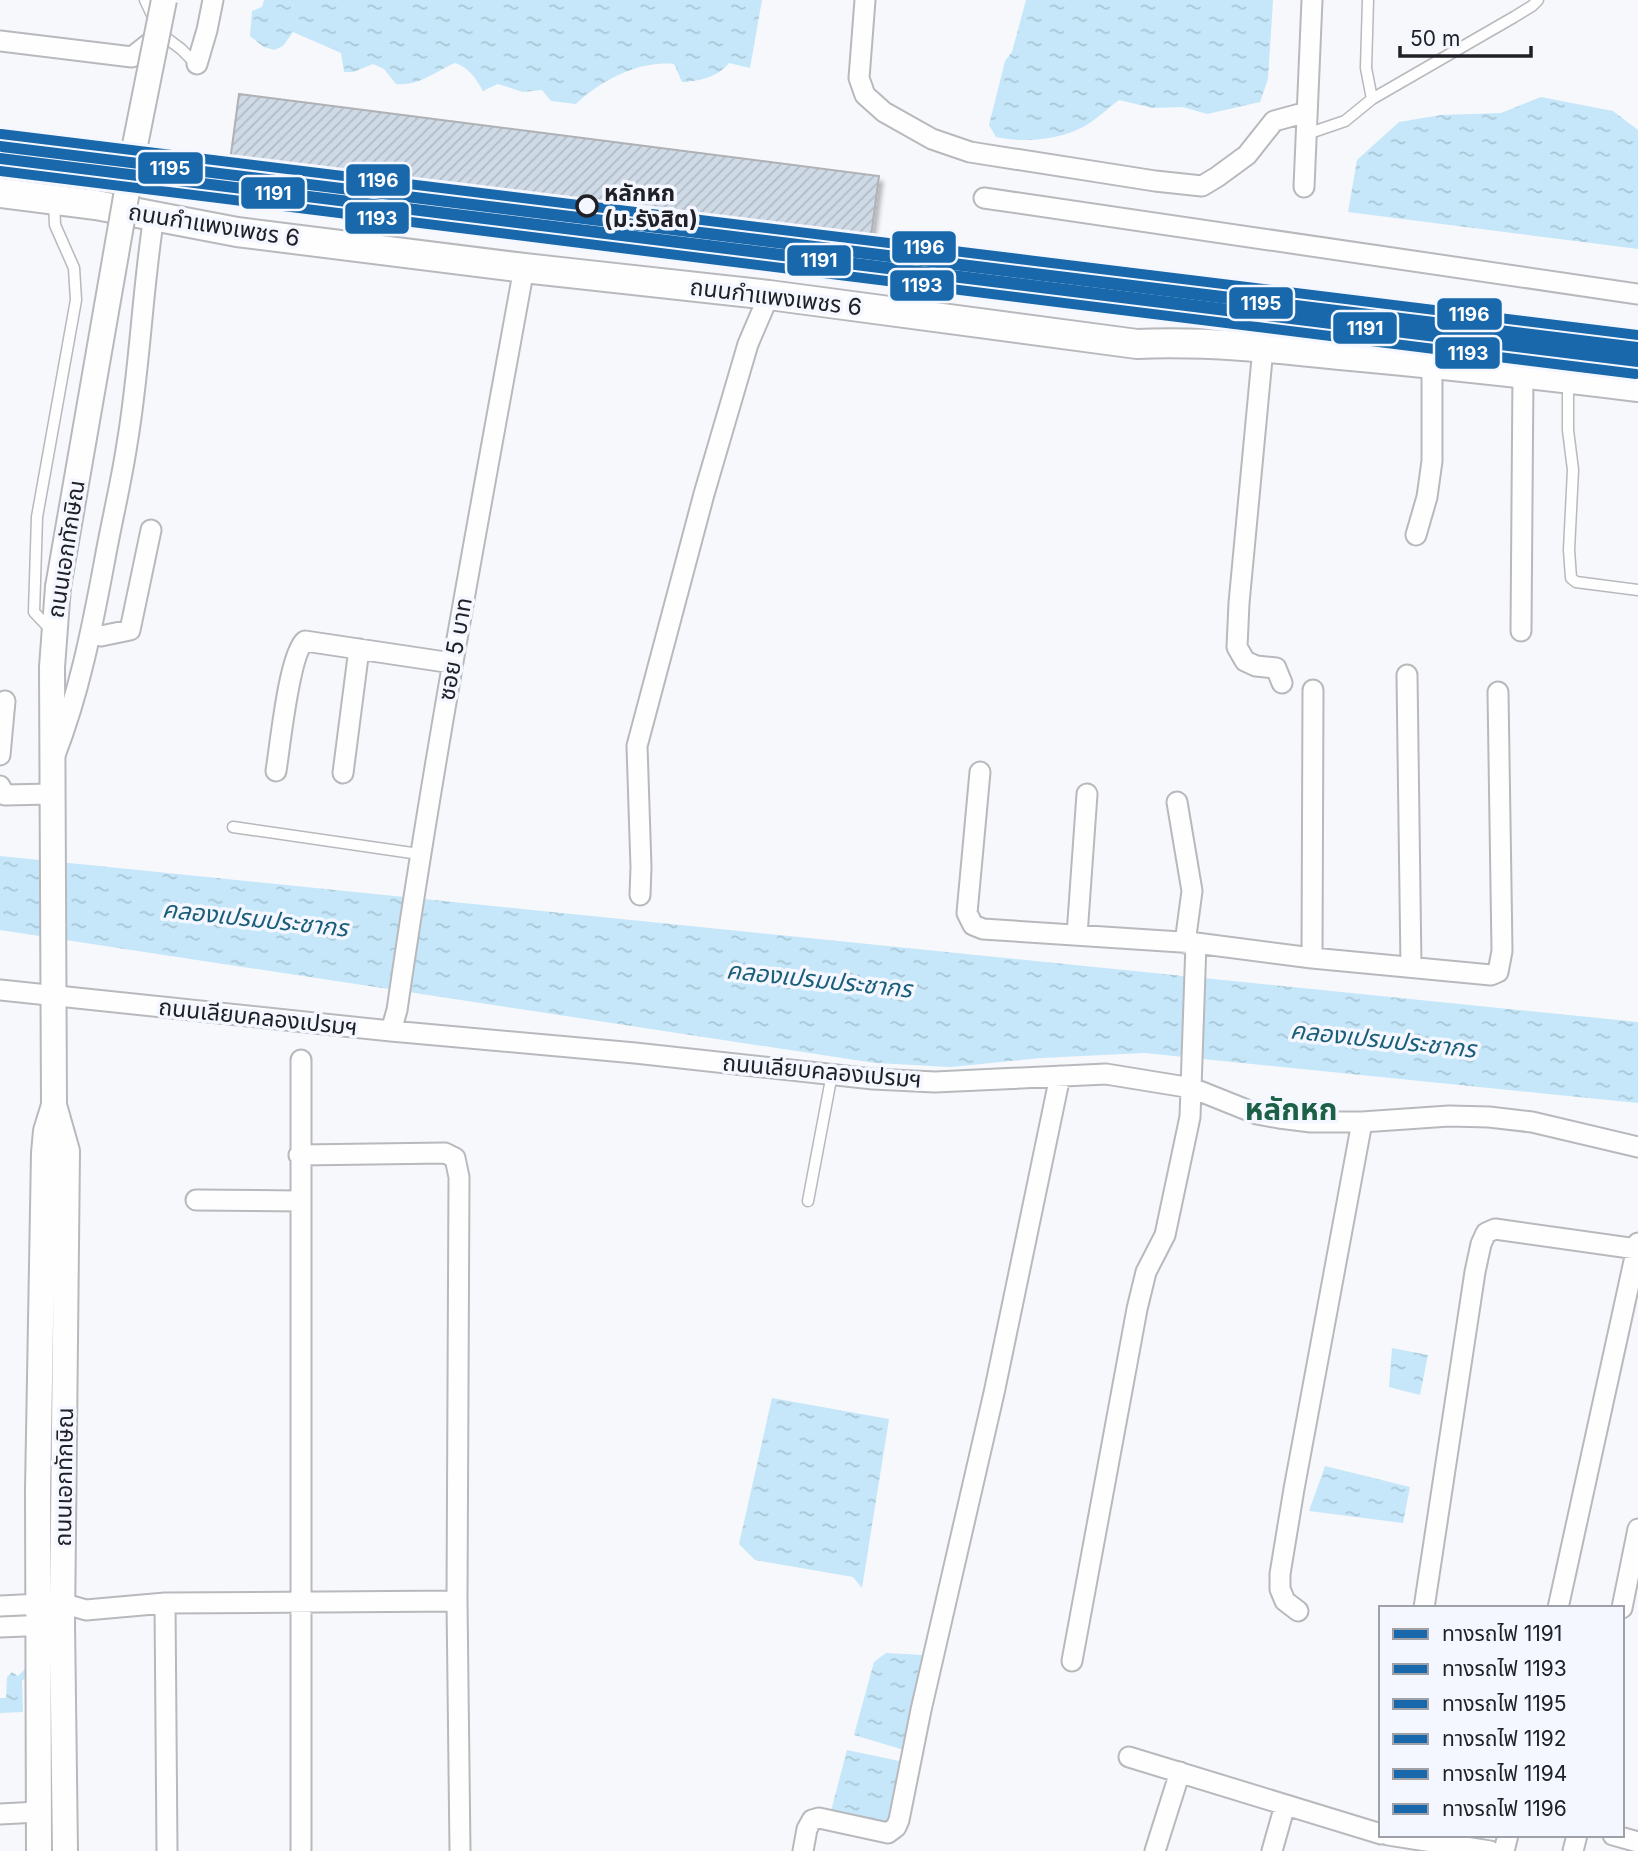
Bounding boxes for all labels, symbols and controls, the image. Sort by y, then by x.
scale bar [1400,14,1531,58]
text: 50 m [1410,26,1460,51]
line badge: 1195 [137,151,204,185]
text: 1195 [150,157,190,180]
line badge: 1196 [345,163,411,197]
text: 1196 [357,169,399,192]
line badge: 1191 [240,176,306,210]
place label: หลักหก (ม.รังสิต) [604,179,698,233]
text: 1191 [255,182,291,205]
marker: หลักหก (ม.รังสิต) [576,195,598,217]
street label: ถนนกำแพงเพชร 6 [126,198,302,252]
line badge: 1193 [344,201,410,235]
text: 1193 [357,207,398,230]
line badge: 1196 [891,230,957,264]
text: 1196 [903,236,945,259]
line badge: 1191 [786,244,852,277]
text: 1191 [801,249,837,272]
line badge: 1193 [889,269,955,302]
street label: ถนนกำแพงเพชร 6 [688,273,864,321]
text: 1193 [902,274,943,297]
line badge: 1195 [1228,286,1294,320]
text: 1195 [1241,292,1281,315]
line badge: 1196 [1436,297,1503,331]
text: 1196 [1448,303,1490,326]
line badge: 1191 [1332,311,1398,345]
text: 1191 [1347,317,1383,340]
line badge: 1193 [1434,336,1501,370]
text: 1193 [1448,342,1489,365]
street label: ถนนเอกทักษิณ [41,478,91,620]
street label: ซอย 5 บาท [432,595,478,703]
water label: คลองเปรมประชากร [161,894,351,943]
water label: คลองเปรมประชากร [725,955,915,1004]
street label: ถนนเลียบคลองเปรมฯ [157,993,359,1041]
water label: คลองเปรมประชากร [1289,1015,1479,1064]
street label: ถนนเลียบคลองเปรมฯ [721,1048,923,1094]
district label: หลักหก [1245,1091,1337,1127]
street label: ถนนเอกทักษิณ [49,1407,79,1547]
legend [1379,1606,1624,1837]
text: ทางรถไฟ 1191 [1442,1621,1562,1646]
text: ทางรถไฟ 1193 [1442,1656,1567,1681]
text: ทางรถไฟ 1195 [1442,1691,1567,1716]
text: ทางรถไฟ 1192 [1442,1726,1567,1751]
text: ทางรถไฟ 1194 [1442,1761,1567,1786]
text: ทางรถไฟ 1196 [1442,1796,1567,1821]

